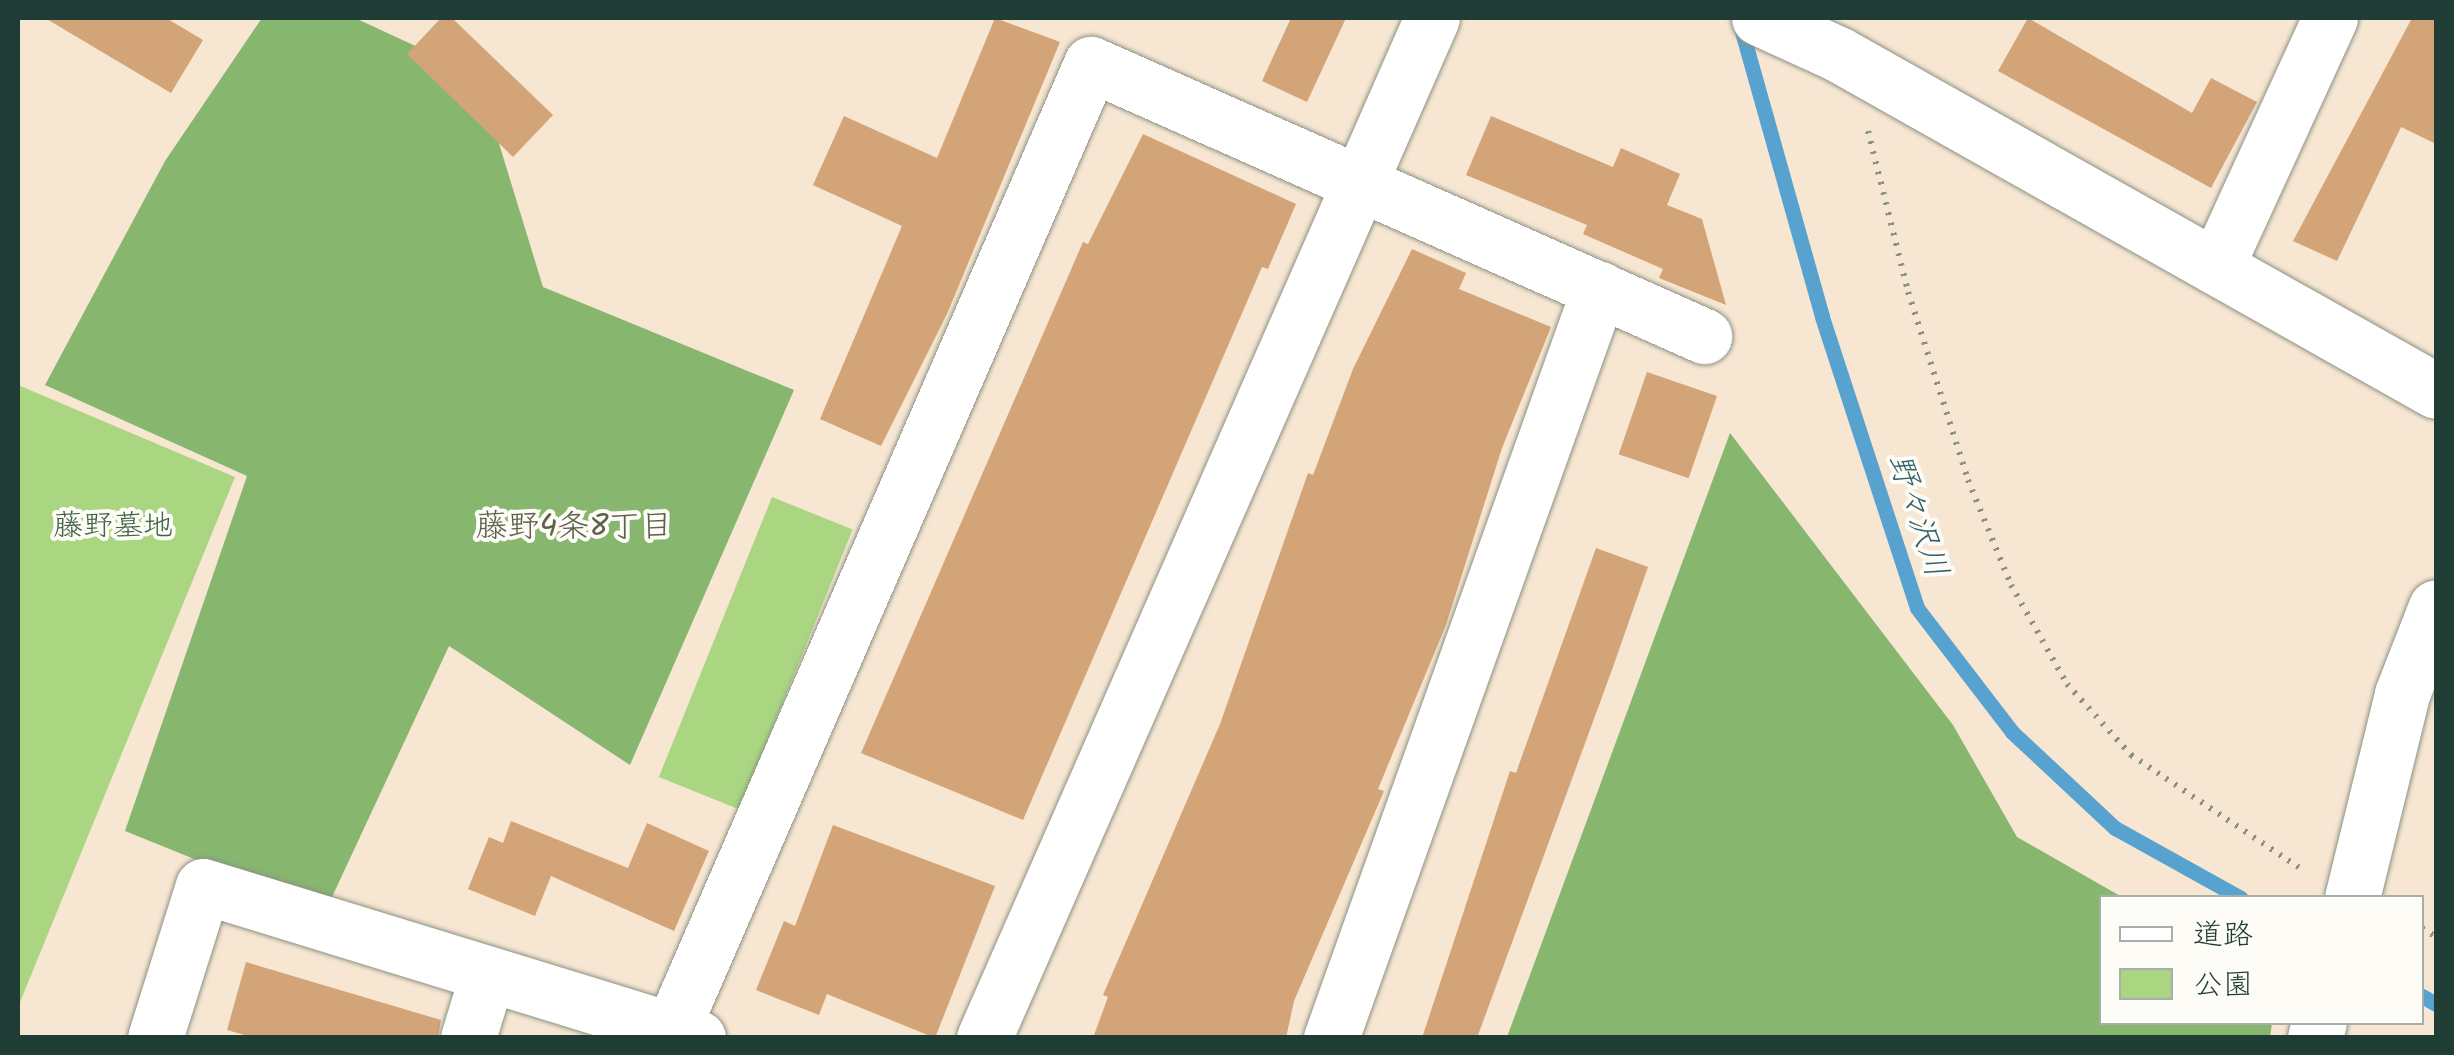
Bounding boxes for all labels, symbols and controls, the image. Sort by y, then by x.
water label: 野々沢川 [1878,449,1954,583]
park label: 藤野墓地 [53,509,173,545]
district label: 藤野4条8丁目 [476,509,672,547]
legend [2099,895,2424,1025]
text: 道路 [2193,912,2253,960]
text: 公園 [2193,962,2253,1010]

